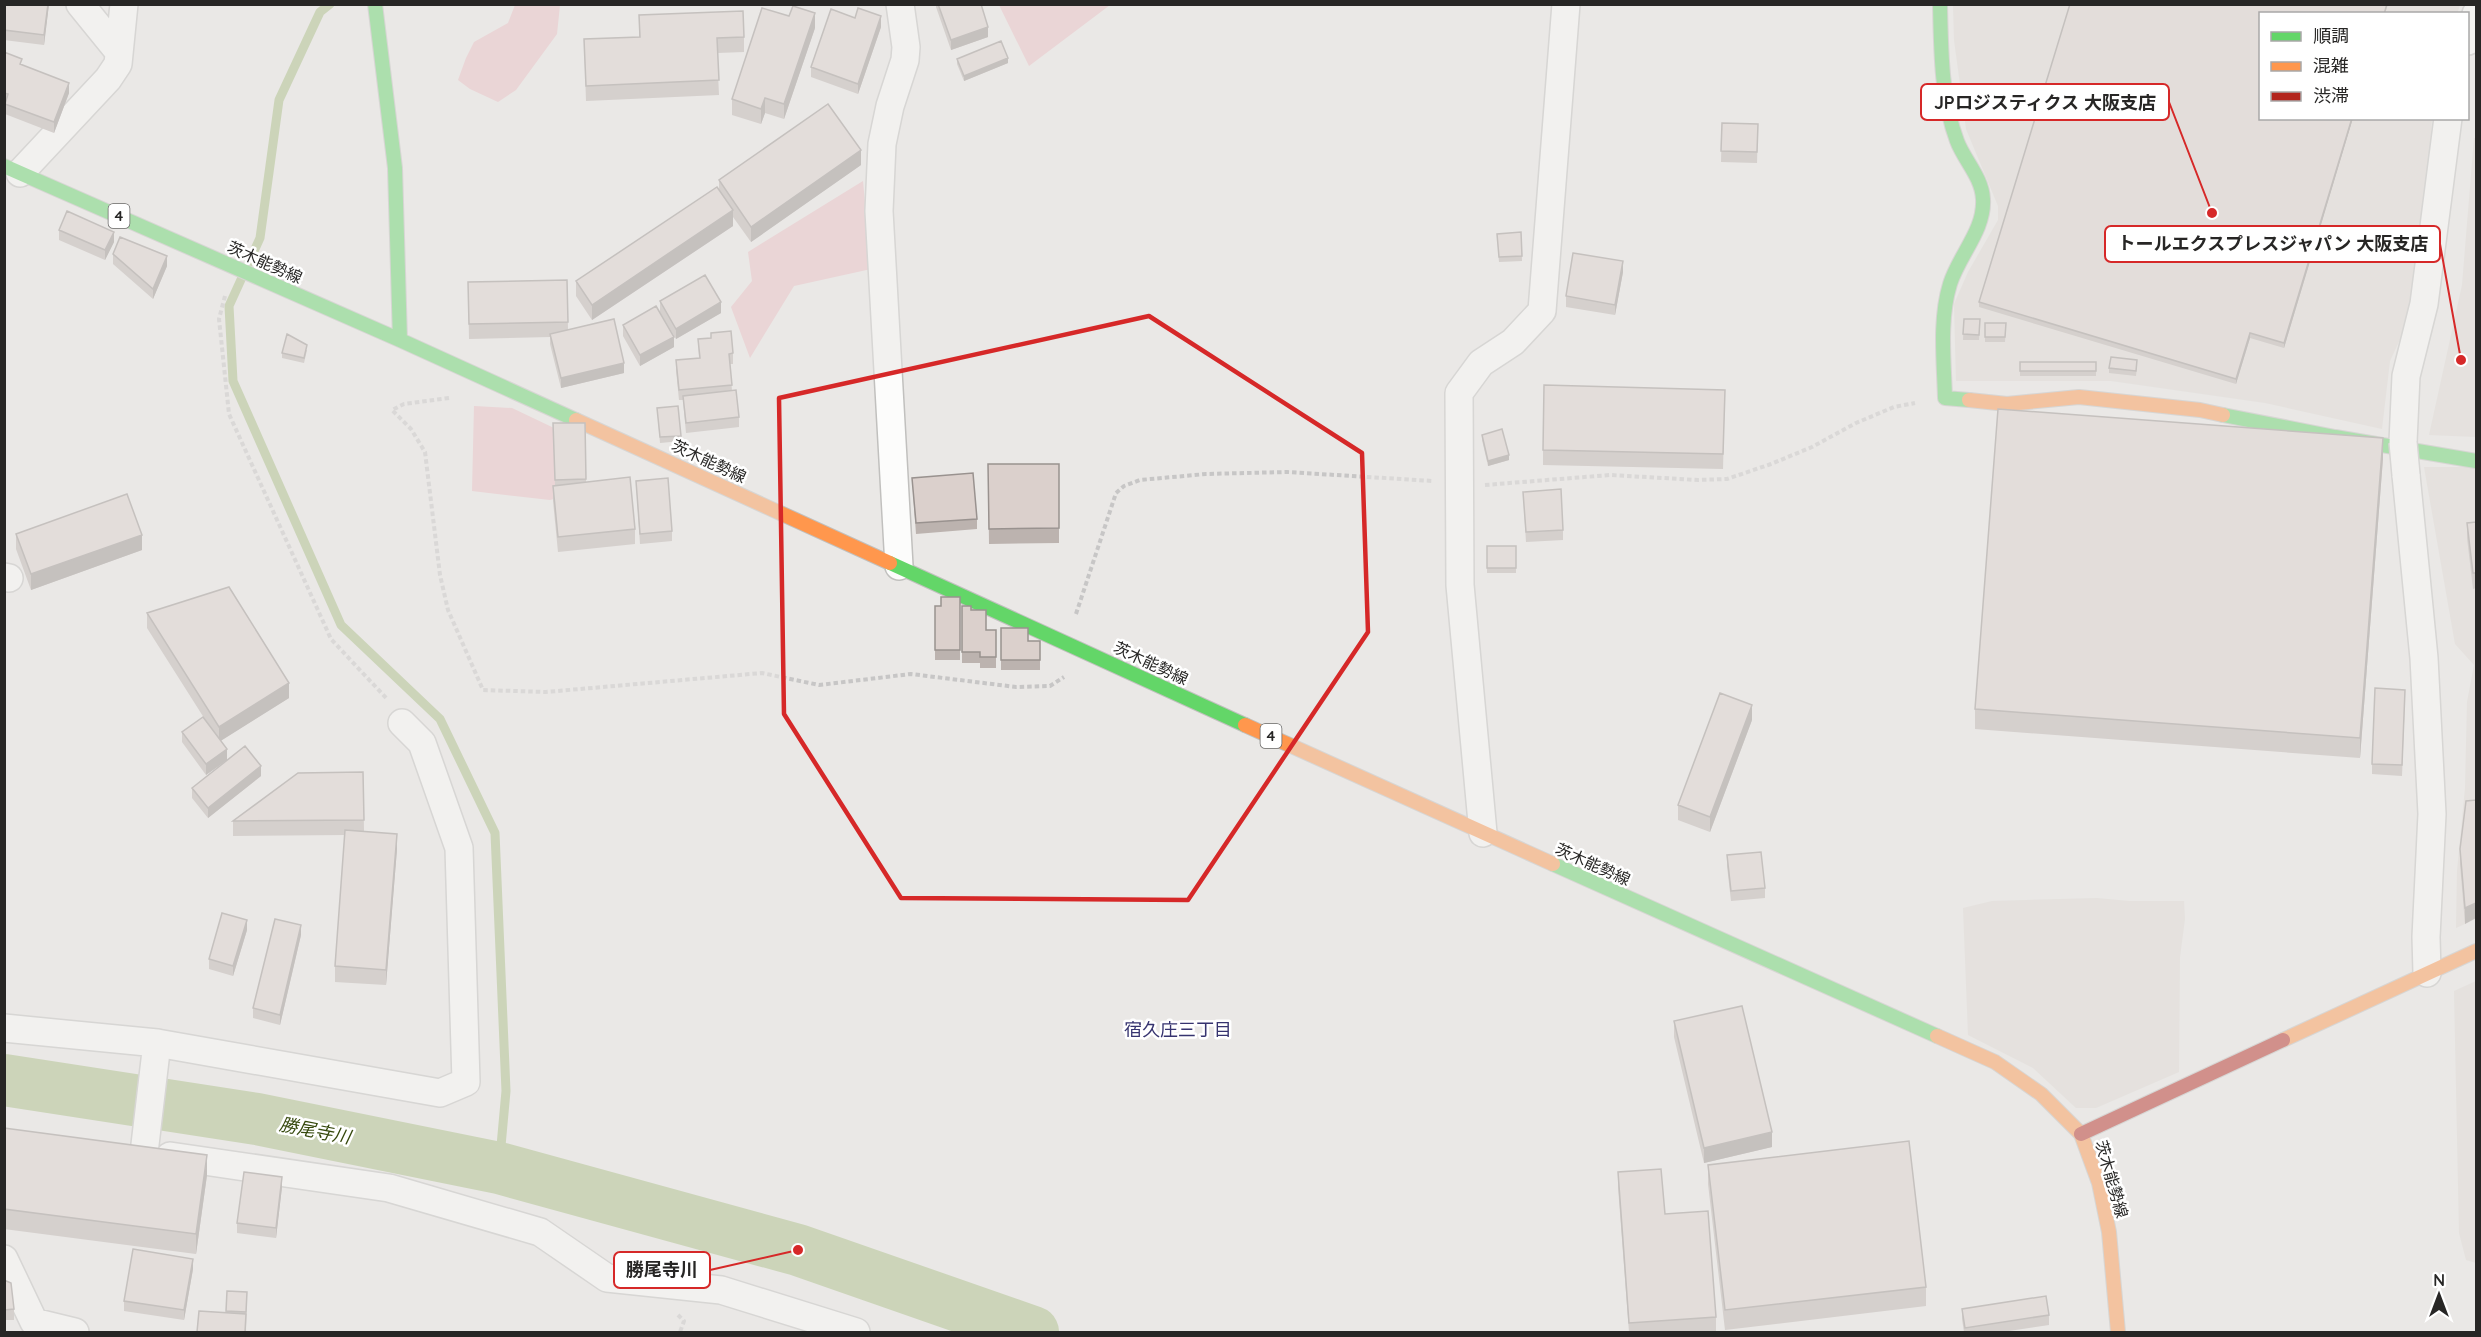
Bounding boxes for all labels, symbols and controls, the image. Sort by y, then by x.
legend [2259,12,2469,120]
text: 順調 [2313,24,2349,47]
text: 混雑 [2313,54,2349,77]
callout: JPロジスティクス 大阪支店 [1921,84,2169,120]
text: 渋滞 [2313,84,2349,107]
text: JPロジスティクス 大阪支店 [1934,91,2156,114]
road number: 4 [108,204,130,228]
callout: トールエクスプレスジャパン 大阪支店 [2105,226,2440,262]
text: トールエクスプレスジャパン 大阪支店 [2118,232,2428,255]
street label: 茨木能勢線 [224,237,306,287]
street label: 茨木能勢線 [669,435,749,487]
street label: 茨木能勢線 [1111,637,1191,689]
road number: 4 [1260,724,1282,748]
street label: 茨木能勢線 [1552,839,1634,889]
district label: 宿久庄三丁目 [1124,1018,1232,1041]
water label: 勝尾寺川 [278,1112,355,1149]
street label: 茨木能勢線 [2091,1138,2133,1220]
callout: 勝尾寺川 [614,1252,710,1288]
text: 勝尾寺川 [626,1258,698,1281]
north arrow [2409,1265,2469,1325]
text: N [2433,1270,2445,1290]

